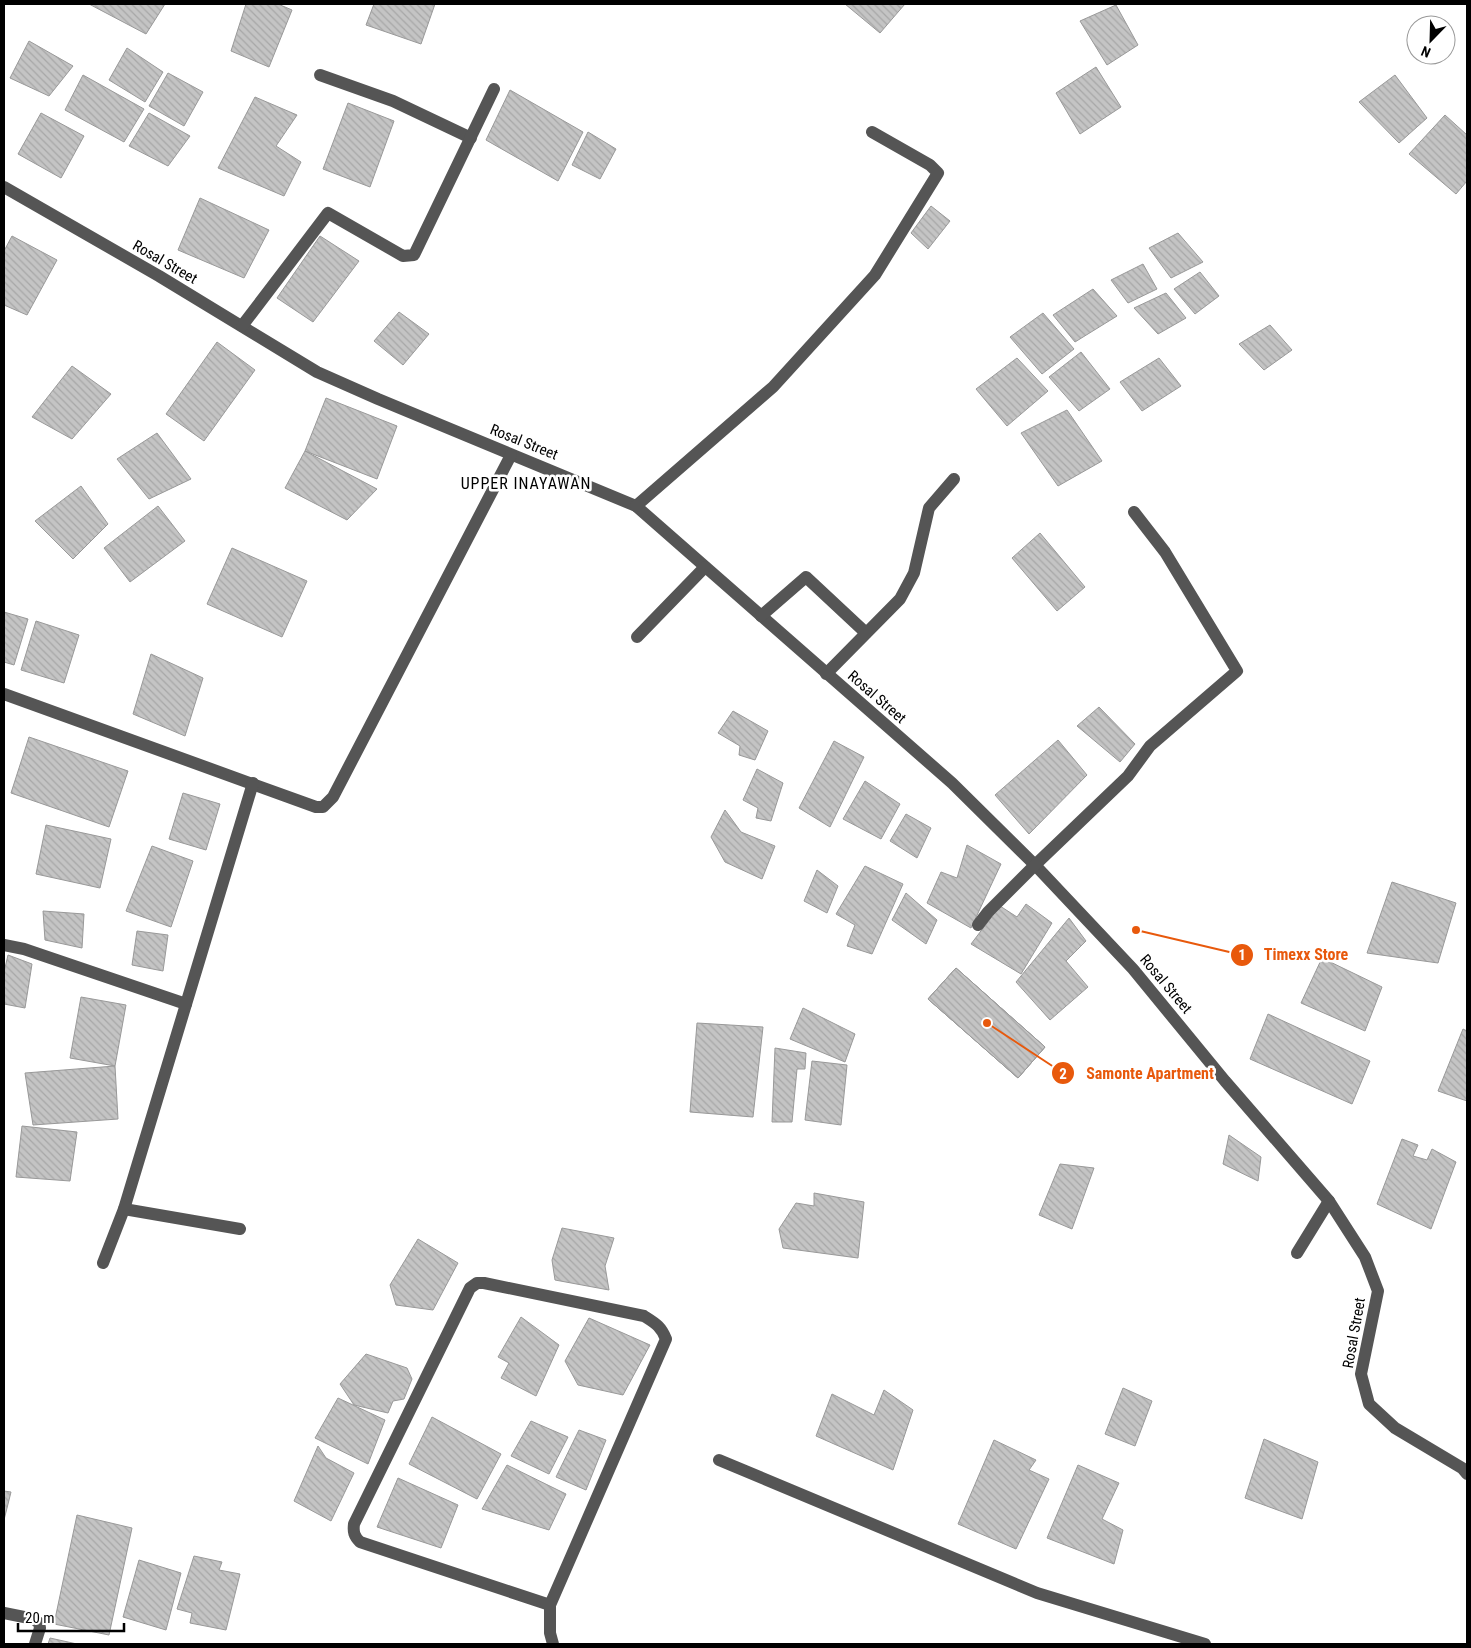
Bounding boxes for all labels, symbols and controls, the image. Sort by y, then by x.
north arrow [1406,15,1456,65]
text: N [1419,43,1433,61]
street label: Rosal Street [130,236,200,288]
street label: Rosal Street [487,420,561,464]
district label: UPPER INAYAWAN [461,474,591,493]
street label: Rosal Street [844,667,910,727]
callout: Timexx Store [1229,939,1359,970]
text: Timexx Store [1264,945,1349,964]
text: 1 [1238,946,1246,964]
street label: Rosal Street [1136,951,1196,1017]
callout: Samonte Apartment [1051,1058,1224,1089]
text: Samonte Apartment [1086,1064,1214,1083]
text: 2 [1059,1065,1067,1083]
street label: Rosal Street [1339,1296,1369,1370]
scale bar [18,1600,124,1632]
text: 20 m [25,1609,55,1627]

